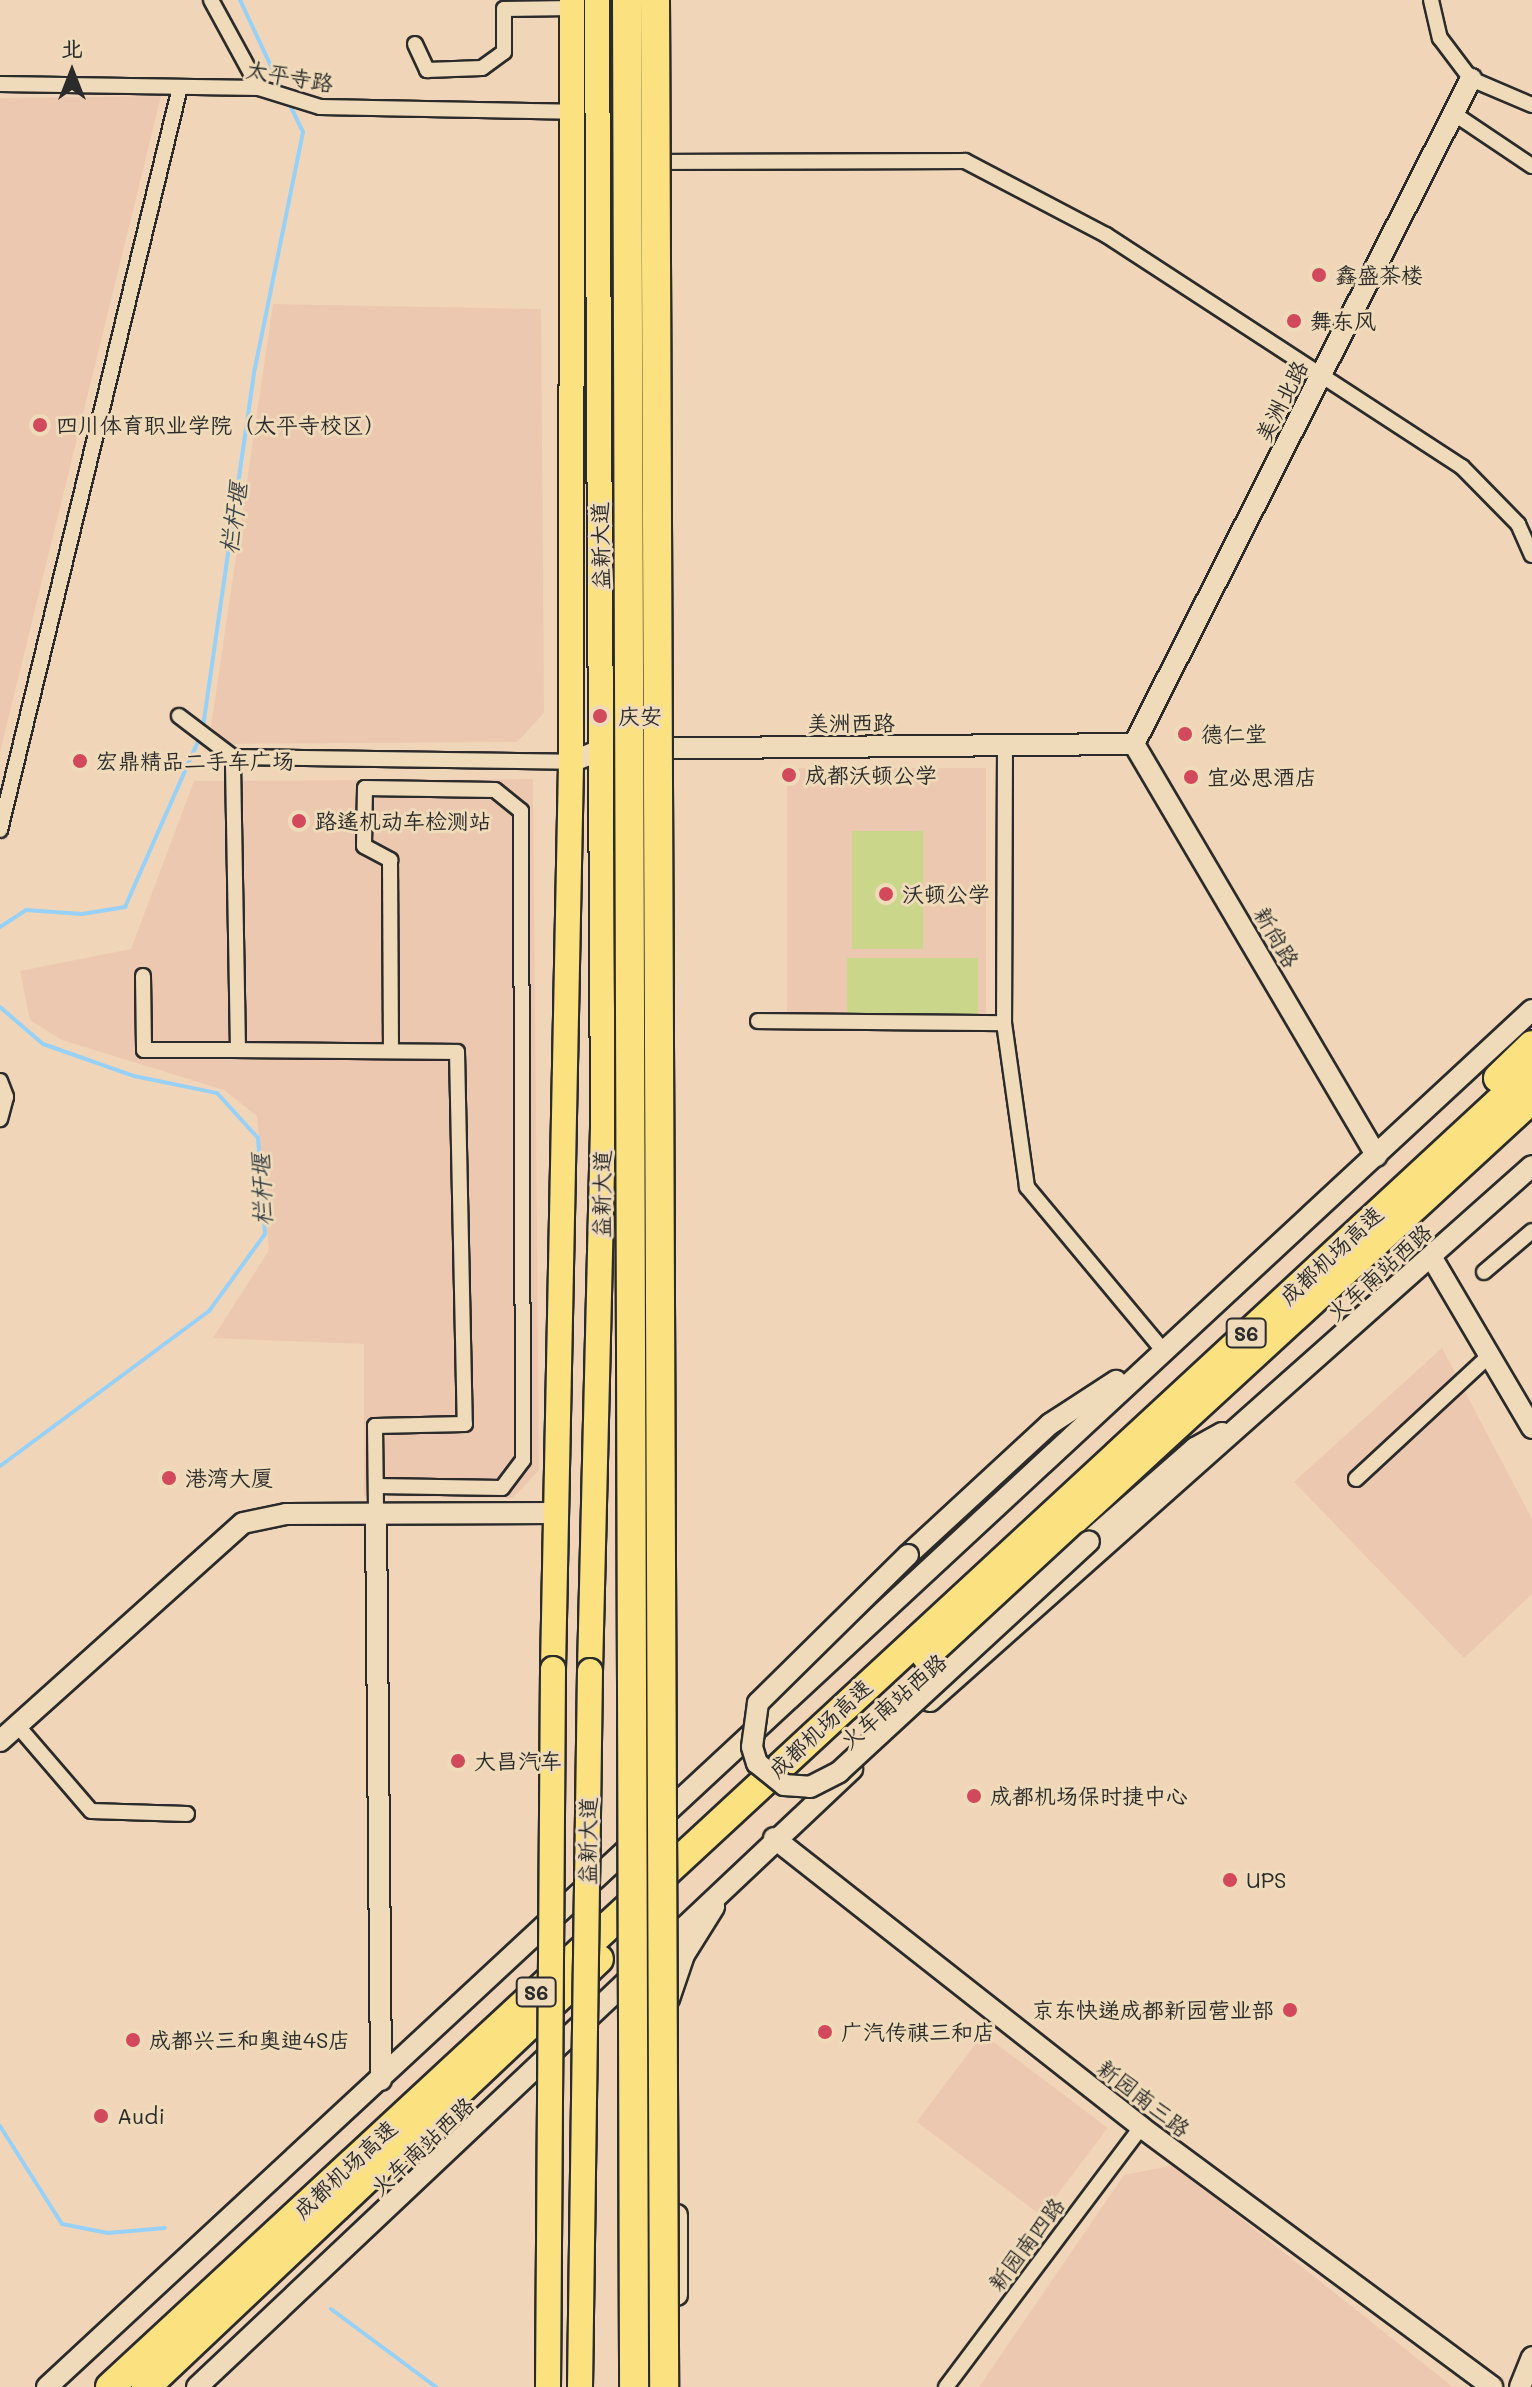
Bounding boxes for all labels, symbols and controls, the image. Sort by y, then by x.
north arrow [32,32,112,112]
text: 北 [61,33,83,62]
street label: 太平寺路 [244,55,336,97]
place label: 鑫盛茶楼 [1335,262,1423,288]
marker: 鑫盛茶楼 [1310,266,1328,284]
place label: 舞东风 [1310,308,1376,334]
marker: 舞东风 [1285,312,1303,330]
street label: 美洲北路 [1249,356,1313,446]
place label: 四川体育职业学院（太平寺校区） [56,412,386,438]
marker: 四川体育职业学院（太平寺校区） [31,416,49,434]
water label: 栏杆堰 [214,480,252,556]
street label: 益新大道 [586,502,614,590]
place label: 庆安 [618,703,662,729]
marker: 庆安 [589,705,611,727]
street label: 美洲西路 [807,710,895,736]
place label: 德仁堂 [1201,721,1267,747]
marker: 德仁堂 [1176,725,1194,743]
place label: 宏鼎精品二手车广场 [96,748,294,774]
marker: 宏鼎精品二手车广场 [71,752,89,770]
place label: 成都沃顿公学 [805,762,937,788]
place label: 宜必思酒店 [1207,764,1317,790]
marker: 成都沃顿公学 [780,766,798,784]
marker: 宜必思酒店 [1182,768,1200,786]
place label: 路遥机动车检测站 [315,808,491,834]
marker: 路遥机动车检测站 [290,812,308,830]
place label: 沃顿公学 [902,881,990,907]
marker: 沃顿公学 [877,885,895,903]
street label: 新尚路 [1249,902,1305,972]
street label: 益新大道 [587,1150,615,1238]
water label: 栏杆堰 [245,1154,277,1226]
street label: 成都机场高速 [1274,1200,1388,1310]
street label: 火车南站西路 [1321,1218,1437,1326]
road number: S6 [1224,1317,1268,1349]
place label: 港湾大厦 [185,1465,273,1491]
marker: 港湾大厦 [160,1469,178,1487]
street label: 火车南站西路 [835,1648,951,1754]
street label: 成都机场高速 [763,1673,877,1783]
place label: 大昌汽车 [474,1748,562,1774]
marker: 大昌汽车 [449,1752,467,1770]
place label: 成都机场保时捷中心 [990,1783,1188,1809]
marker: 成都机场保时捷中心 [965,1787,983,1805]
street label: 益新大道 [573,1797,601,1885]
place label: UPS [1246,1867,1287,1893]
marker: UPS [1221,1871,1239,1889]
road number: S6 [514,1976,558,2008]
place label: 京东快递成都新园营业部 [1032,1997,1274,2023]
marker: 京东快递成都新园营业部 [1281,2001,1299,2019]
place label: 广汽传祺三和店 [841,2019,995,2045]
marker: 广汽传祺三和店 [816,2023,834,2041]
place label: 成都兴三和奥迪4S店 [149,2027,350,2053]
marker: 成都兴三和奥迪4S店 [124,2031,142,2049]
street label: 新园南三路 [1093,2054,1195,2142]
street label: 火车南站西路 [365,2091,479,2201]
place label: Audi [117,2103,165,2129]
marker: Audi [92,2107,110,2125]
street label: 成都机场高速 [288,2114,402,2224]
street label: 新园南四路 [982,2192,1070,2296]

